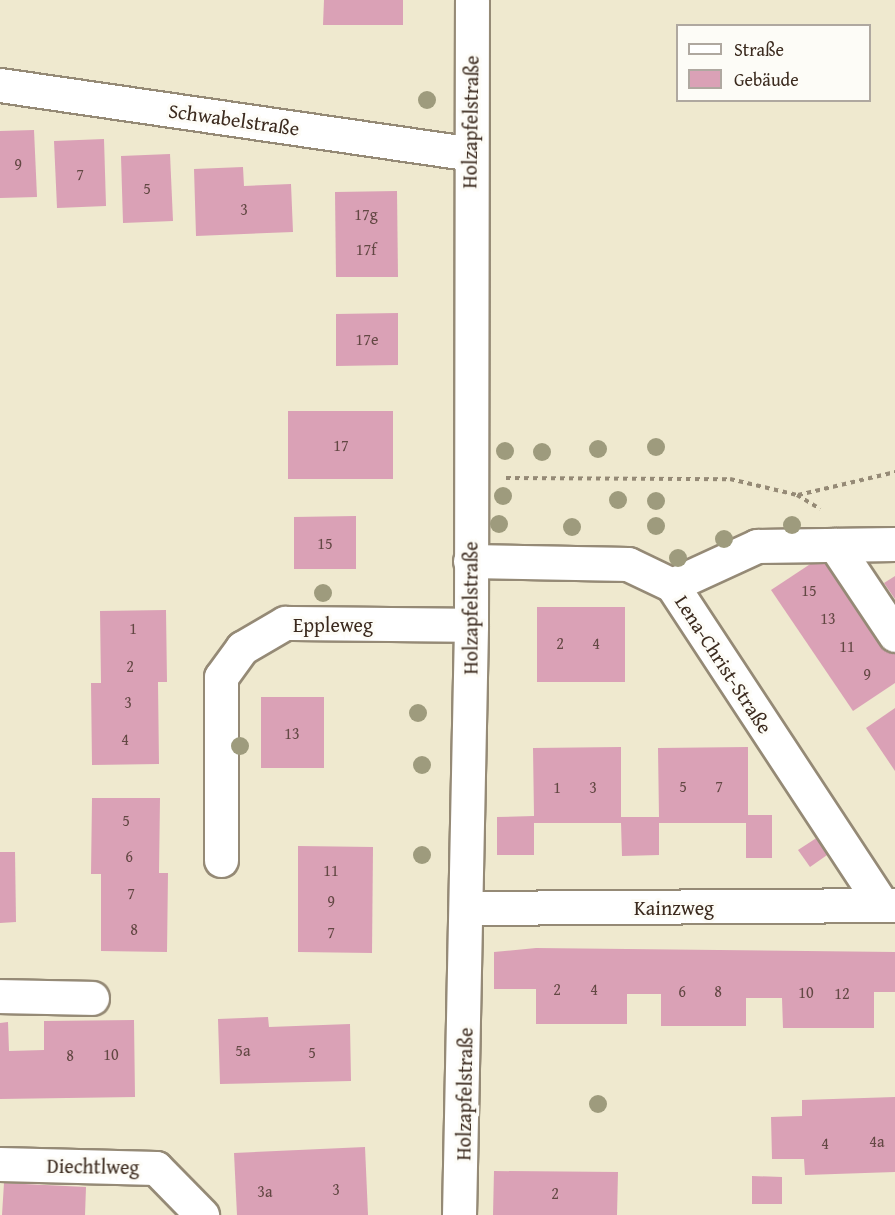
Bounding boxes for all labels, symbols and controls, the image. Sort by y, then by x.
legend [676,24,871,102]
text: Straße [734,36,784,63]
street label: Holzapfelstraße [457,55,483,189]
text: Gebäude [734,66,799,93]
street label: Schwabelstraße [167,98,301,140]
house number: 9 [14,154,22,174]
house number: 7 [76,164,84,184]
house number: 5 [143,178,151,198]
house number: 3 [240,199,248,219]
house number: 17g [354,204,378,224]
house number: 17f [356,239,376,259]
house number: 17e [356,329,378,349]
house number: 17 [333,435,349,455]
house number: 15 [317,533,333,553]
street label: Holzapfelstraße [458,541,482,675]
house number: 15 [801,580,817,600]
street label: Lena-Christ-Straße [670,590,778,738]
house number: 13 [820,608,836,628]
street label: Eppleweg [293,612,373,636]
house number: 1 [129,618,137,638]
house number: 2 [556,633,564,653]
house number: 4 [592,633,600,653]
house number: 11 [839,636,855,656]
house number: 2 [126,656,134,676]
house number: 9 [863,664,871,684]
house number: 3 [124,692,132,712]
house number: 13 [284,723,300,743]
house number: 4 [121,729,129,749]
house number: 5 [679,776,687,796]
house number: 7 [715,776,723,796]
house number: 1 [553,777,561,797]
house number: 3 [589,777,597,797]
house number: 5 [122,810,130,830]
house number: 6 [125,846,133,866]
house number: 11 [323,860,339,880]
house number: 7 [127,883,135,903]
house number: 9 [327,891,335,911]
street label: Kainzweg [634,895,714,919]
house number: 8 [130,919,138,939]
house number: 7 [327,922,335,942]
house number: 2 [553,979,561,999]
house number: 4 [590,979,598,999]
house number: 6 [678,981,686,1001]
house number: 8 [714,981,722,1001]
house number: 10 [798,982,814,1002]
house number: 12 [834,983,850,1003]
street label: Holzapfelstraße [451,1027,477,1161]
house number: 5a [235,1040,251,1060]
house number: 5 [308,1042,316,1062]
house number: 10 [103,1044,119,1064]
house number: 8 [66,1045,74,1065]
house number: 4a [869,1131,885,1151]
house number: 4 [821,1133,829,1153]
street label: Diechtlweg [46,1153,140,1179]
house number: 3 [332,1179,340,1199]
house number: 3a [257,1181,273,1201]
house number: 2 [551,1183,559,1203]

